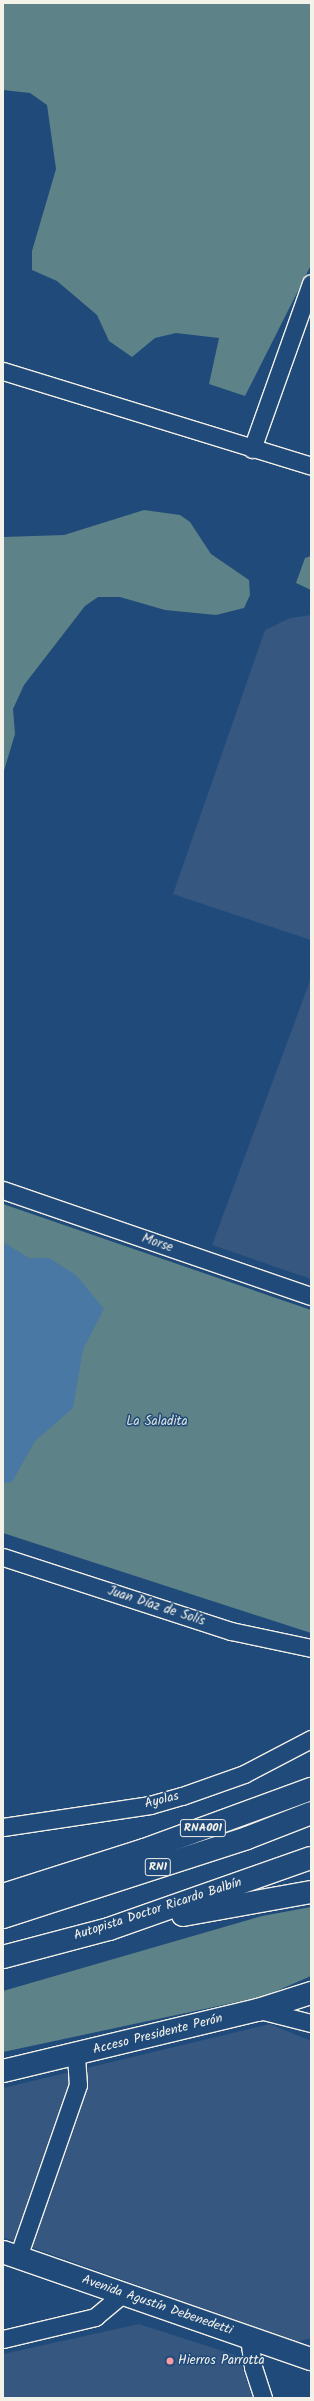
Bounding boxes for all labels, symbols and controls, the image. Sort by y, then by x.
street label: Morse [139,1231,175,1257]
park label: La Saladita [126,1414,188,1430]
street label: Juan Díaz de Solís [105,1584,207,1630]
street label: Ayolas [143,1789,181,1813]
road number: RNA001 [179,1818,227,1838]
road number: RN1 [144,1857,172,1877]
street label: Autopista Doctor Ricardo Balbín [72,1875,244,1945]
street label: Acceso Presidente Perón [91,2011,225,2059]
street label: Avenida Agustín Debenedetti [80,2273,234,2339]
place label: Hierros Parrotta [178,2353,265,2369]
marker: Hierros Parrotta [165,2356,175,2366]

